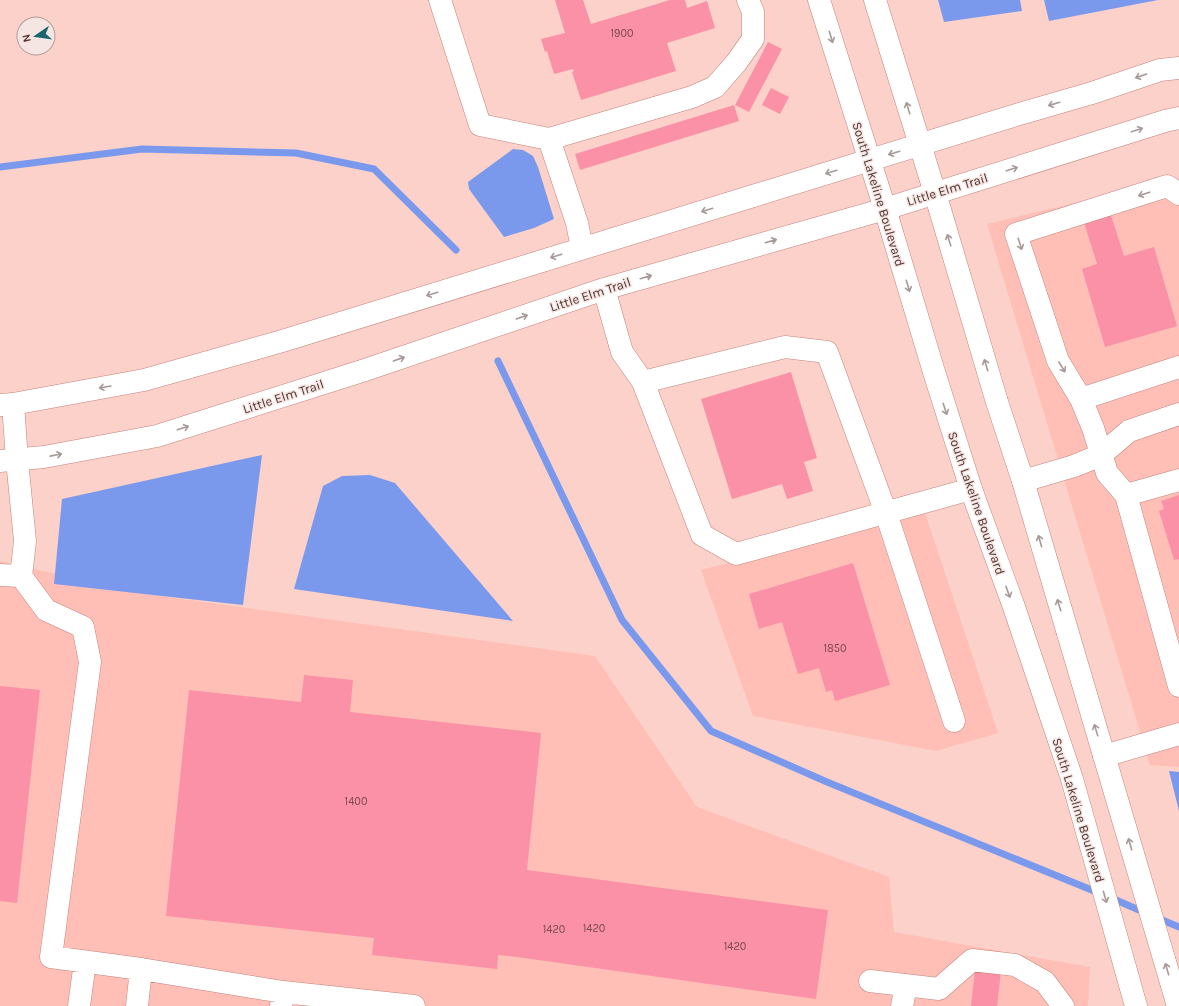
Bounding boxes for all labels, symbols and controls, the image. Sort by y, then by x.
north arrow [16,16,56,56]
house number: 1900 [610,27,634,40]
one-way arrow [827,31,835,43]
text: N [20,33,34,43]
one-way arrow [1136,73,1148,81]
one-way arrow [904,101,911,114]
one-way arrow [1048,101,1061,108]
street label: South Lakeline Boulevard [849,120,908,268]
one-way arrow [1130,126,1142,134]
one-way arrow [888,150,901,157]
one-way arrow [1006,165,1019,172]
one-way arrow [825,169,838,176]
street label: Little Elm Trail [905,170,990,209]
one-way arrow [1137,191,1150,198]
one-way arrow [701,207,714,214]
one-way arrow [945,234,952,247]
one-way arrow [764,237,777,244]
one-way arrow [1016,238,1024,250]
one-way arrow [550,253,563,260]
one-way arrow [639,273,652,280]
street label: Little Elm Trail [548,274,633,315]
one-way arrow [905,279,912,292]
one-way arrow [426,291,439,298]
one-way arrow [516,312,528,320]
one-way arrow [393,354,405,362]
one-way arrow [982,358,989,371]
one-way arrow [1058,361,1066,373]
street label: Little Elm Trail [241,376,326,417]
one-way arrow [99,383,112,391]
one-way arrow [942,403,950,415]
one-way arrow [176,424,189,431]
street label: South Lakeline Boulevard [945,430,1008,577]
one-way arrow [49,451,62,459]
one-way arrow [1036,534,1043,547]
one-way arrow [1005,585,1013,597]
one-way arrow [1055,599,1062,612]
house number: 1850 [823,642,847,655]
one-way arrow [1092,723,1099,736]
street label: South Lakeline Boulevard [1049,736,1108,884]
house number: 1400 [345,795,367,808]
one-way arrow [1126,838,1133,851]
one-way arrow [1102,891,1109,904]
house number: 1420 [583,922,605,935]
house number: 1420 [543,923,565,936]
house number: 1420 [724,940,746,953]
one-way arrow [1163,962,1170,975]

